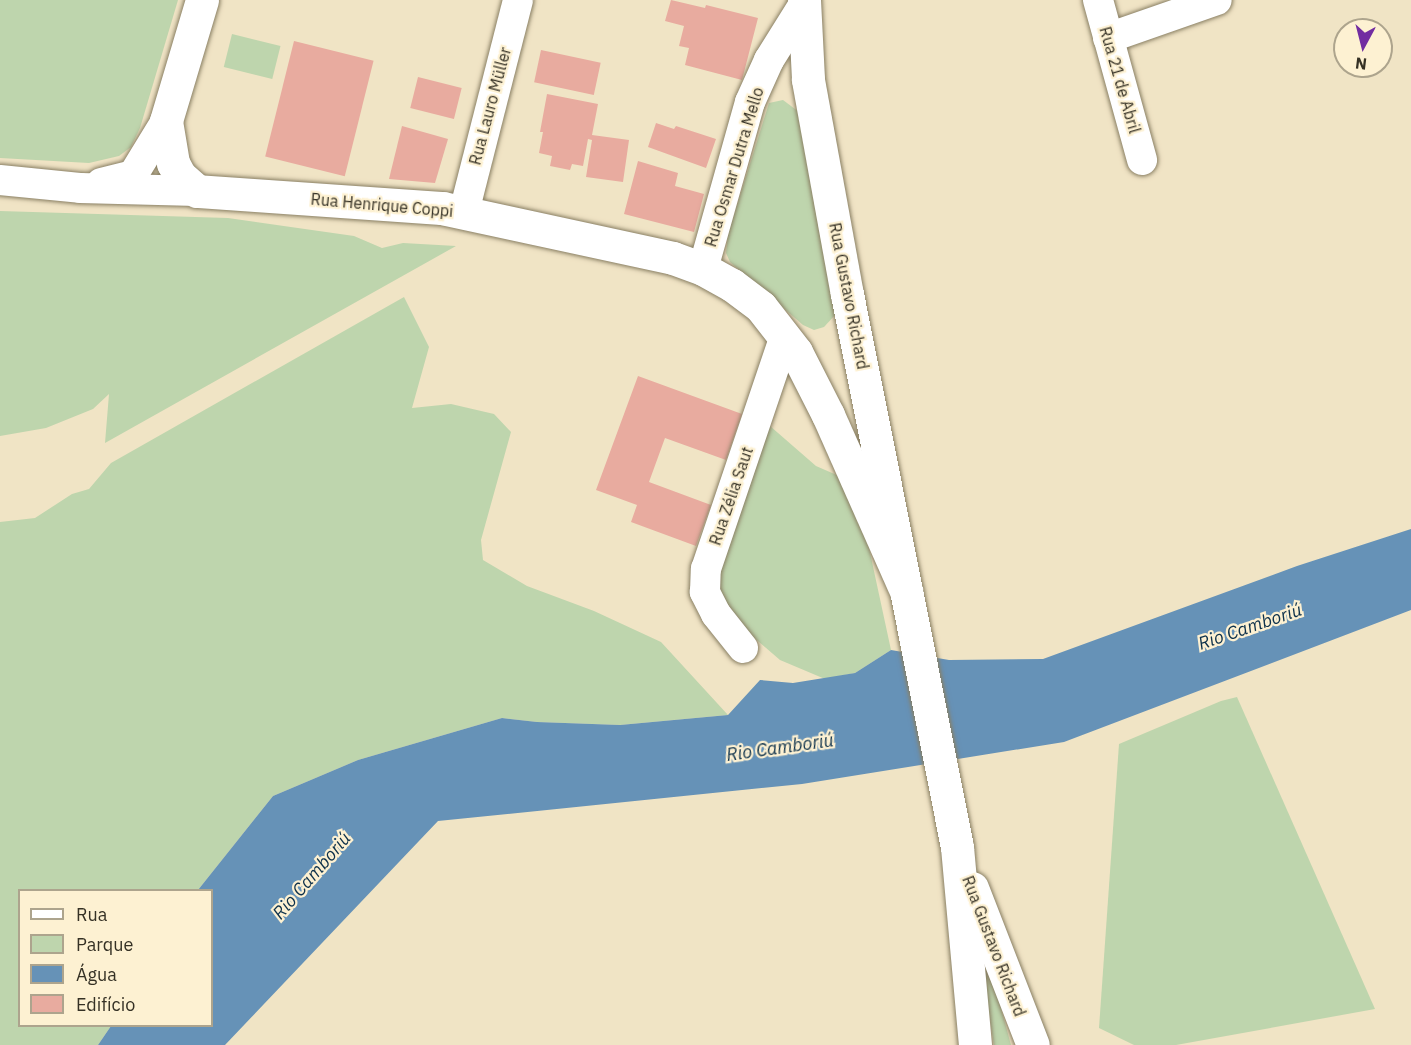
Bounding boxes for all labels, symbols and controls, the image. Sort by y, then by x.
north arrow [1333,18,1393,78]
street label: Rua 21 de Abril [1096,24,1144,136]
street label: Rua Lauro Müller [465,45,515,167]
text: N [1354,53,1368,75]
street label: Rua Osmar Dutra Mello [701,85,767,249]
street label: Rua Henrique Coppi [310,189,454,221]
street label: Rua Gustavo Richard [825,221,873,371]
street label: Rua Zélia Saut [705,444,757,548]
water label: Rio Camboriú [1195,599,1305,655]
water label: Rio Camboriú [725,730,835,766]
water label: Rio Camboriú [268,828,356,924]
street label: Rua Gustavo Richard [958,873,1030,1019]
legend [18,889,213,1027]
text: Rua [76,903,107,926]
text: Parque [76,933,133,956]
text: Água [76,963,117,986]
text: Edifício [76,993,135,1016]

